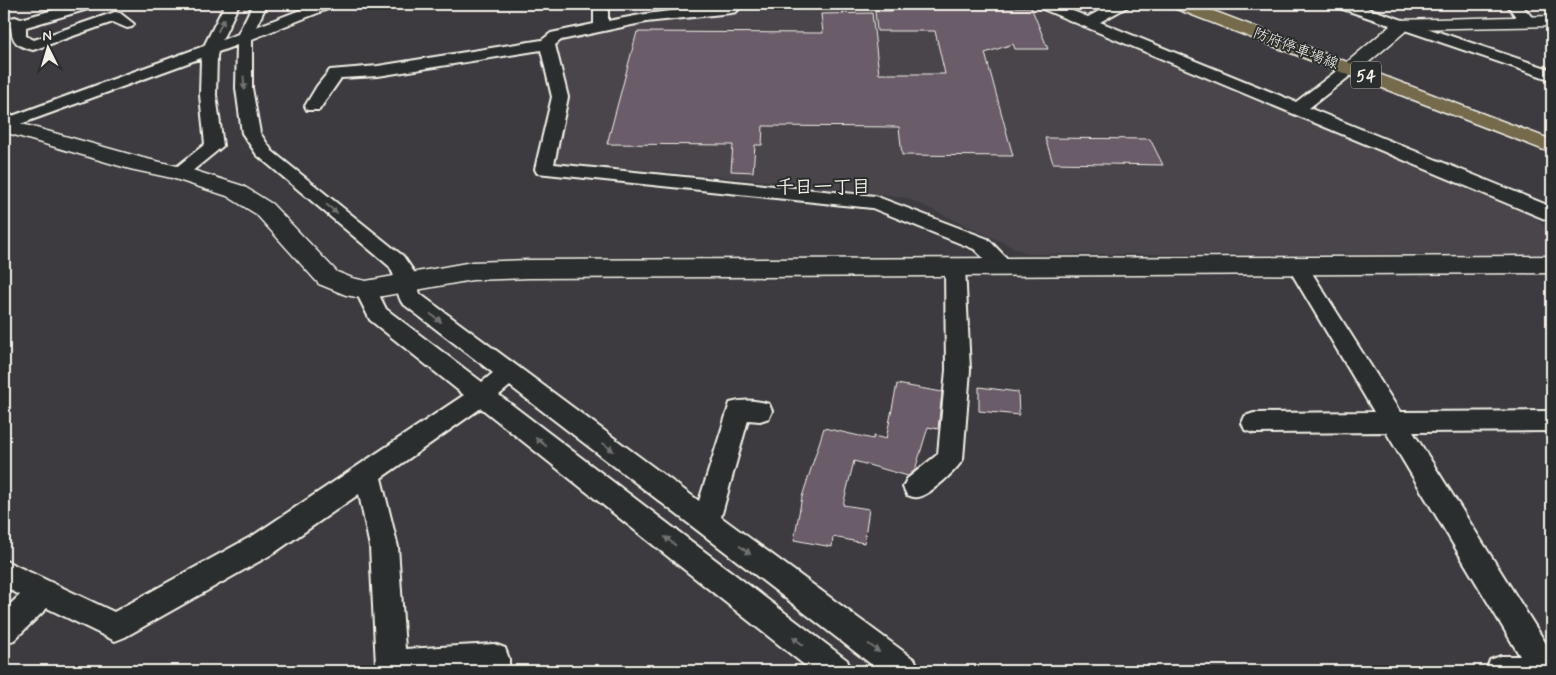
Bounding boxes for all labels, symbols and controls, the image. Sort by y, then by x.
one-way arrow [217,18,225,32]
north arrow [22,22,72,72]
street label: 防府停車場線 [1250,23,1341,74]
text: N [42,27,52,45]
road number: 54 [1351,62,1381,88]
one-way arrow [240,76,248,92]
district label: 千日一丁目 [775,175,871,200]
one-way arrow [325,204,338,215]
one-way arrow [429,313,442,324]
one-way arrow [535,436,548,447]
one-way arrow [601,442,614,453]
one-way arrow [664,536,677,547]
one-way arrow [738,545,752,555]
one-way arrow [792,636,805,647]
one-way arrow [868,643,881,654]

